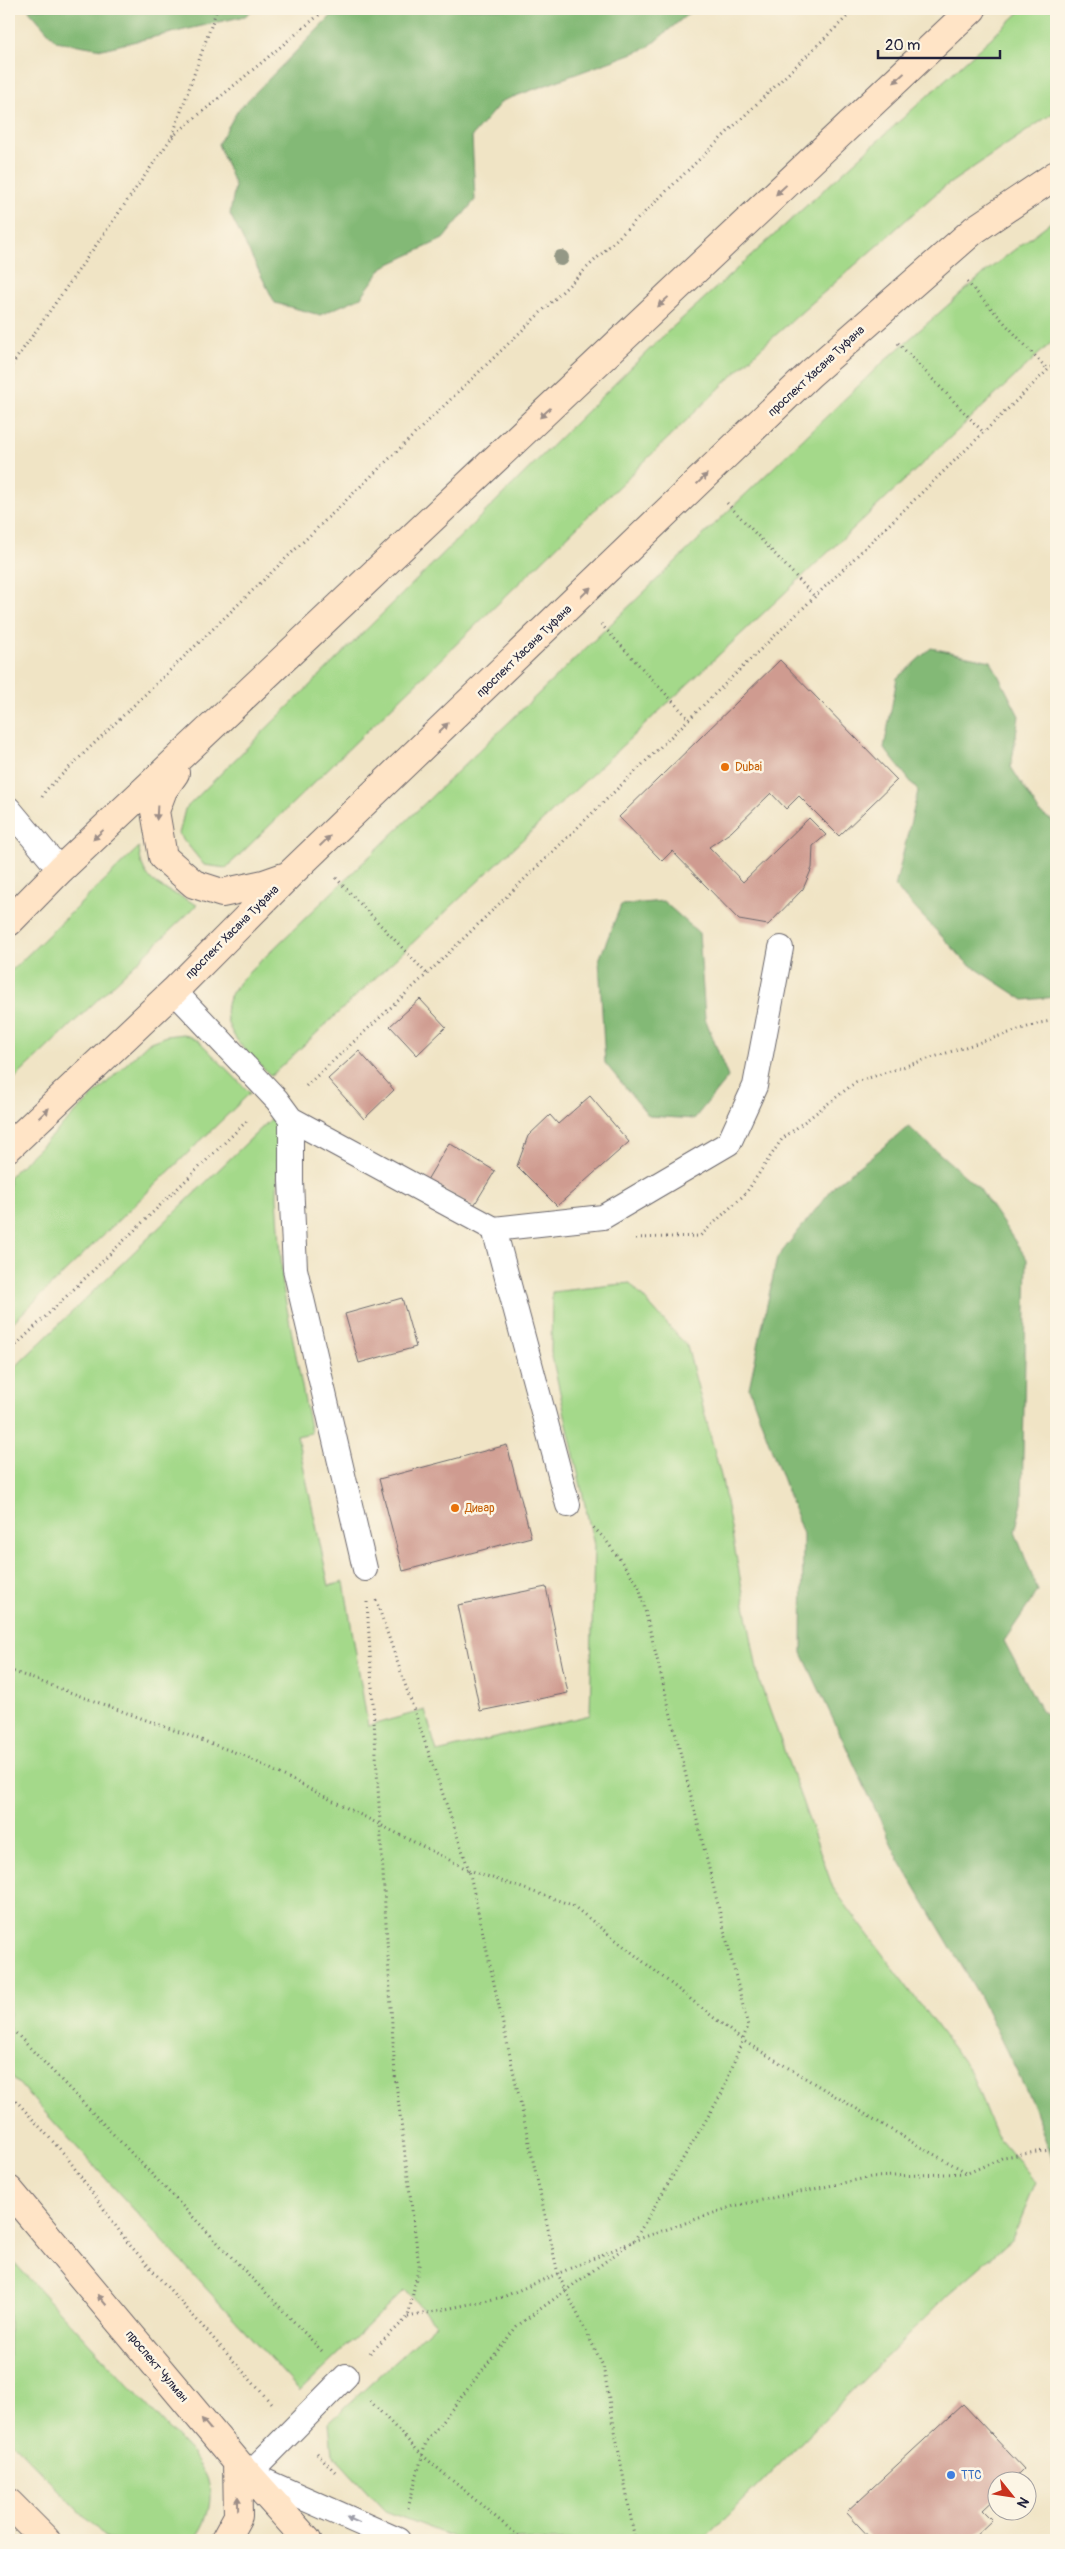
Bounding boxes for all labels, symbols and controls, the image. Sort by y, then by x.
scale bar [878,28,1000,60]
text: 20 m [885,36,920,55]
one-way arrow [893,72,905,84]
one-way arrow [775,184,787,196]
one-way arrow [657,296,669,308]
street label: проспект Хасана Туфана [765,322,868,420]
one-way arrow [539,407,551,419]
one-way arrow [696,473,708,485]
one-way arrow [579,586,591,598]
street label: проспект Хасана Туфана [474,602,575,701]
one-way arrow [436,722,448,734]
place label: Dubai [735,760,762,775]
marker: Dubai [719,761,731,773]
one-way arrow [153,806,161,822]
one-way arrow [92,829,104,841]
one-way arrow [319,835,331,847]
street label: проспект Хасана Туфана [182,882,283,982]
one-way arrow [38,1107,50,1119]
place label: Дивар [464,1501,495,1516]
marker: Дивар [449,1502,461,1514]
one-way arrow [96,2294,107,2307]
street label: проспект Чулман [122,2327,191,2405]
one-way arrow [200,2419,212,2431]
place label: ТТС [961,2468,982,2483]
marker: ТТС [945,2469,957,2481]
north arrow [988,2472,1038,2522]
one-way arrow [234,2494,242,2510]
text: N [1013,2494,1033,2511]
one-way arrow [346,2516,360,2524]

